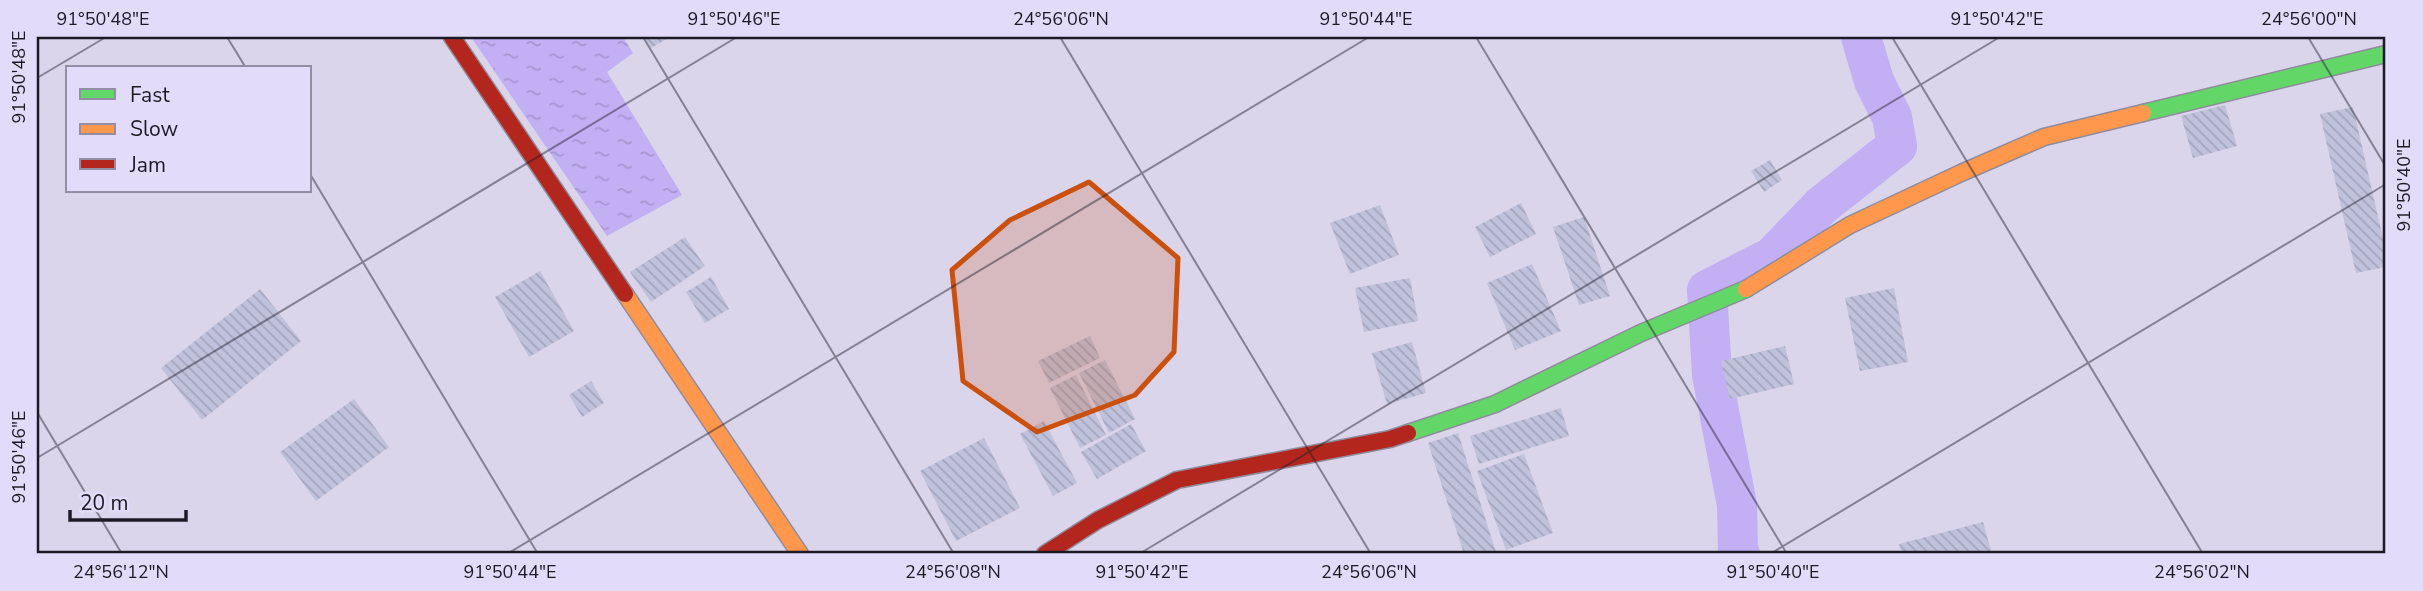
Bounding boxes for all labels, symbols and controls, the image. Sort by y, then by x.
text: 91°50'48"E [57,7,150,31]
text: 91°50'46"E [688,7,781,31]
text: 24°56'06"N [1013,7,1109,31]
text: 91°50'44"E [1320,7,1413,31]
text: 91°50'42"E [1951,7,2044,31]
text: 24°56'00"N [2261,7,2357,31]
text: 91°50'48"E [7,31,31,124]
legend [66,66,312,192]
text: Fast [130,81,170,109]
text: Slow [130,115,179,143]
text: 91°50'40"E [2392,139,2416,232]
text: Jam [129,151,166,179]
text: 91°50'46"E [7,411,31,504]
scale bar [70,479,186,523]
text: 20 m [80,489,129,517]
text: 24°56'12"N [73,560,169,584]
text: 91°50'44"E [464,560,557,584]
text: 24°56'08"N [905,560,1001,584]
text: 91°50'42"E [1096,560,1189,584]
text: 24°56'06"N [1321,560,1417,584]
text: 91°50'40"E [1727,560,1820,584]
text: 24°56'02"N [2154,560,2250,584]

